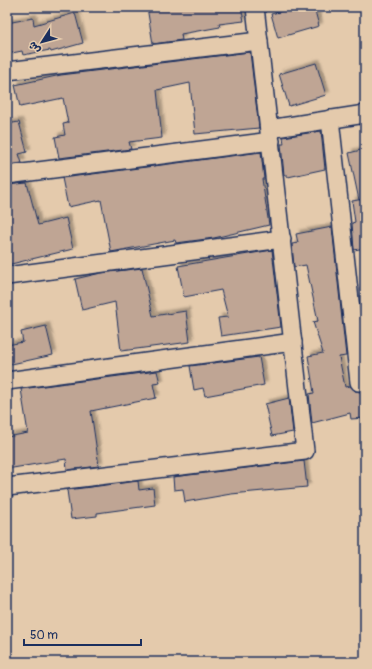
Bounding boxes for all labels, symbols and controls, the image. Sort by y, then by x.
north arrow [22,22,62,62]
text: ش [25,39,43,56]
scale bar [24,621,141,647]
text: 50 m [30,628,58,643]

